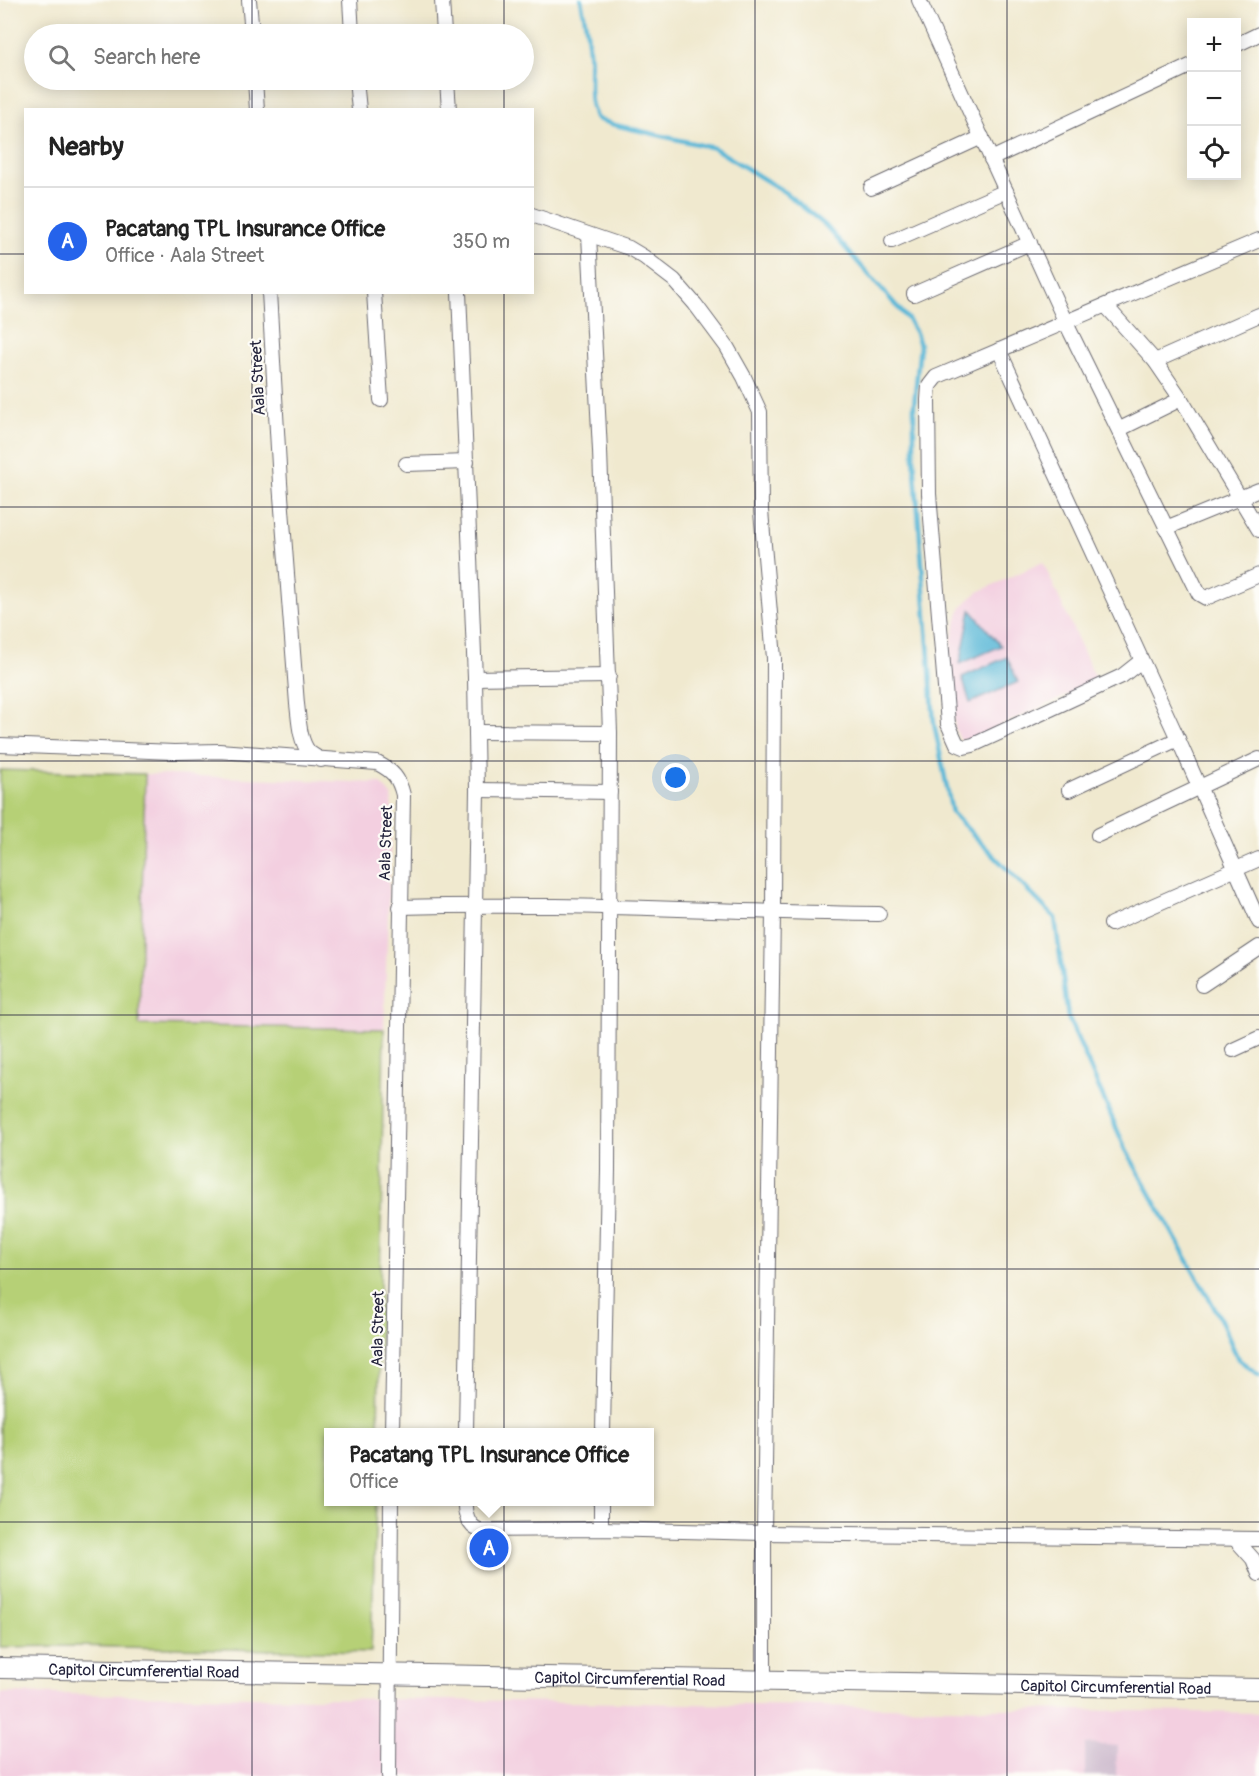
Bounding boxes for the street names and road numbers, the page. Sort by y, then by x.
street label: Aala Street [246,339,270,416]
street label: Aala Street [375,804,397,881]
street label: Aala Street [367,1290,389,1367]
street label: Capitol Circumferential Road [48,1660,240,1683]
street label: Capitol Circumferential Road [534,1668,726,1691]
street label: Capitol Circumferential Road [1020,1676,1211,1699]

